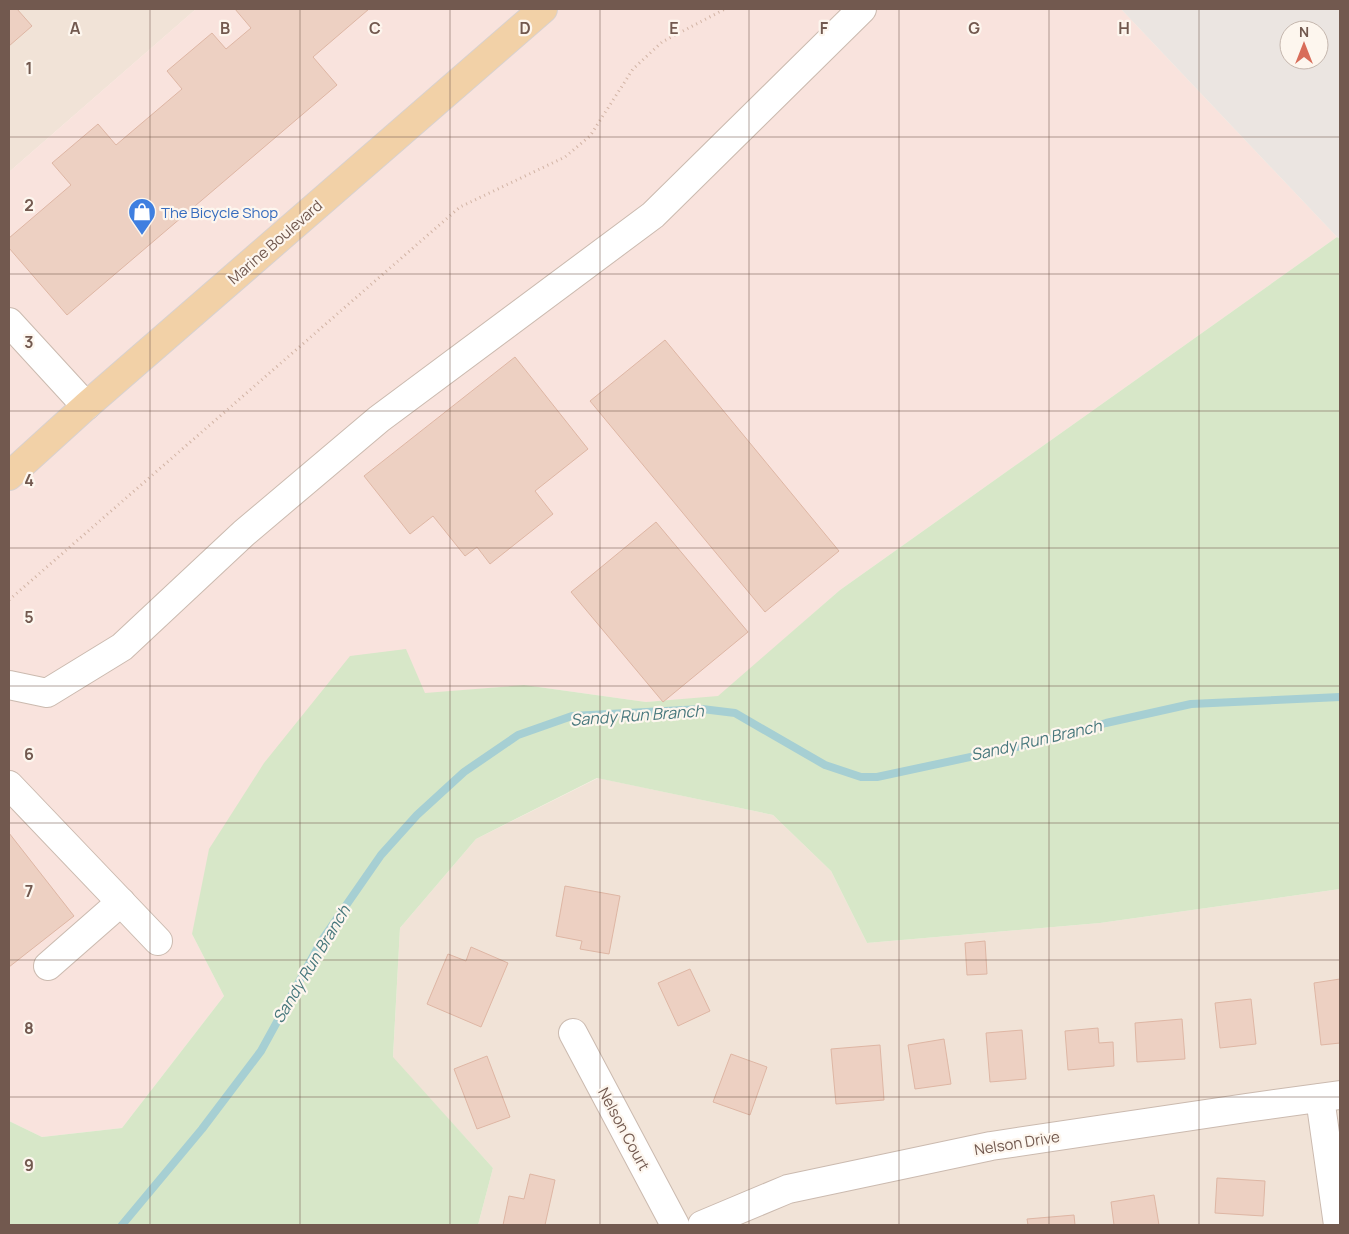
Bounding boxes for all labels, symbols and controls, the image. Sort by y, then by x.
text: A [70,17,81,39]
text: B [220,17,230,39]
text: C [369,17,381,39]
text: D [519,17,531,39]
text: E [669,17,679,39]
text: F [820,17,829,39]
text: G [968,17,980,39]
text: H [1118,17,1130,39]
north arrow [1279,20,1329,70]
text: N [1299,22,1309,41]
text: 1 [25,57,33,79]
text: 2 [24,194,34,216]
street label: Marine Boulevard [223,195,327,289]
shop icon: The Bicycle Shop [127,197,157,236]
place label: The Bicycle Shop [161,202,278,223]
text: 3 [24,331,34,353]
text: 4 [24,469,34,491]
text: 5 [24,606,34,628]
water label: Sandy Run Branch [570,699,705,731]
water label: Sandy Run Branch [968,714,1104,766]
text: 6 [24,743,34,765]
text: 7 [25,880,33,902]
water label: Sandy Run Branch [267,901,355,1027]
text: 8 [24,1017,34,1039]
street label: Nelson Court [593,1084,655,1174]
street label: Nelson Drive [973,1126,1061,1160]
text: 9 [24,1154,34,1176]

